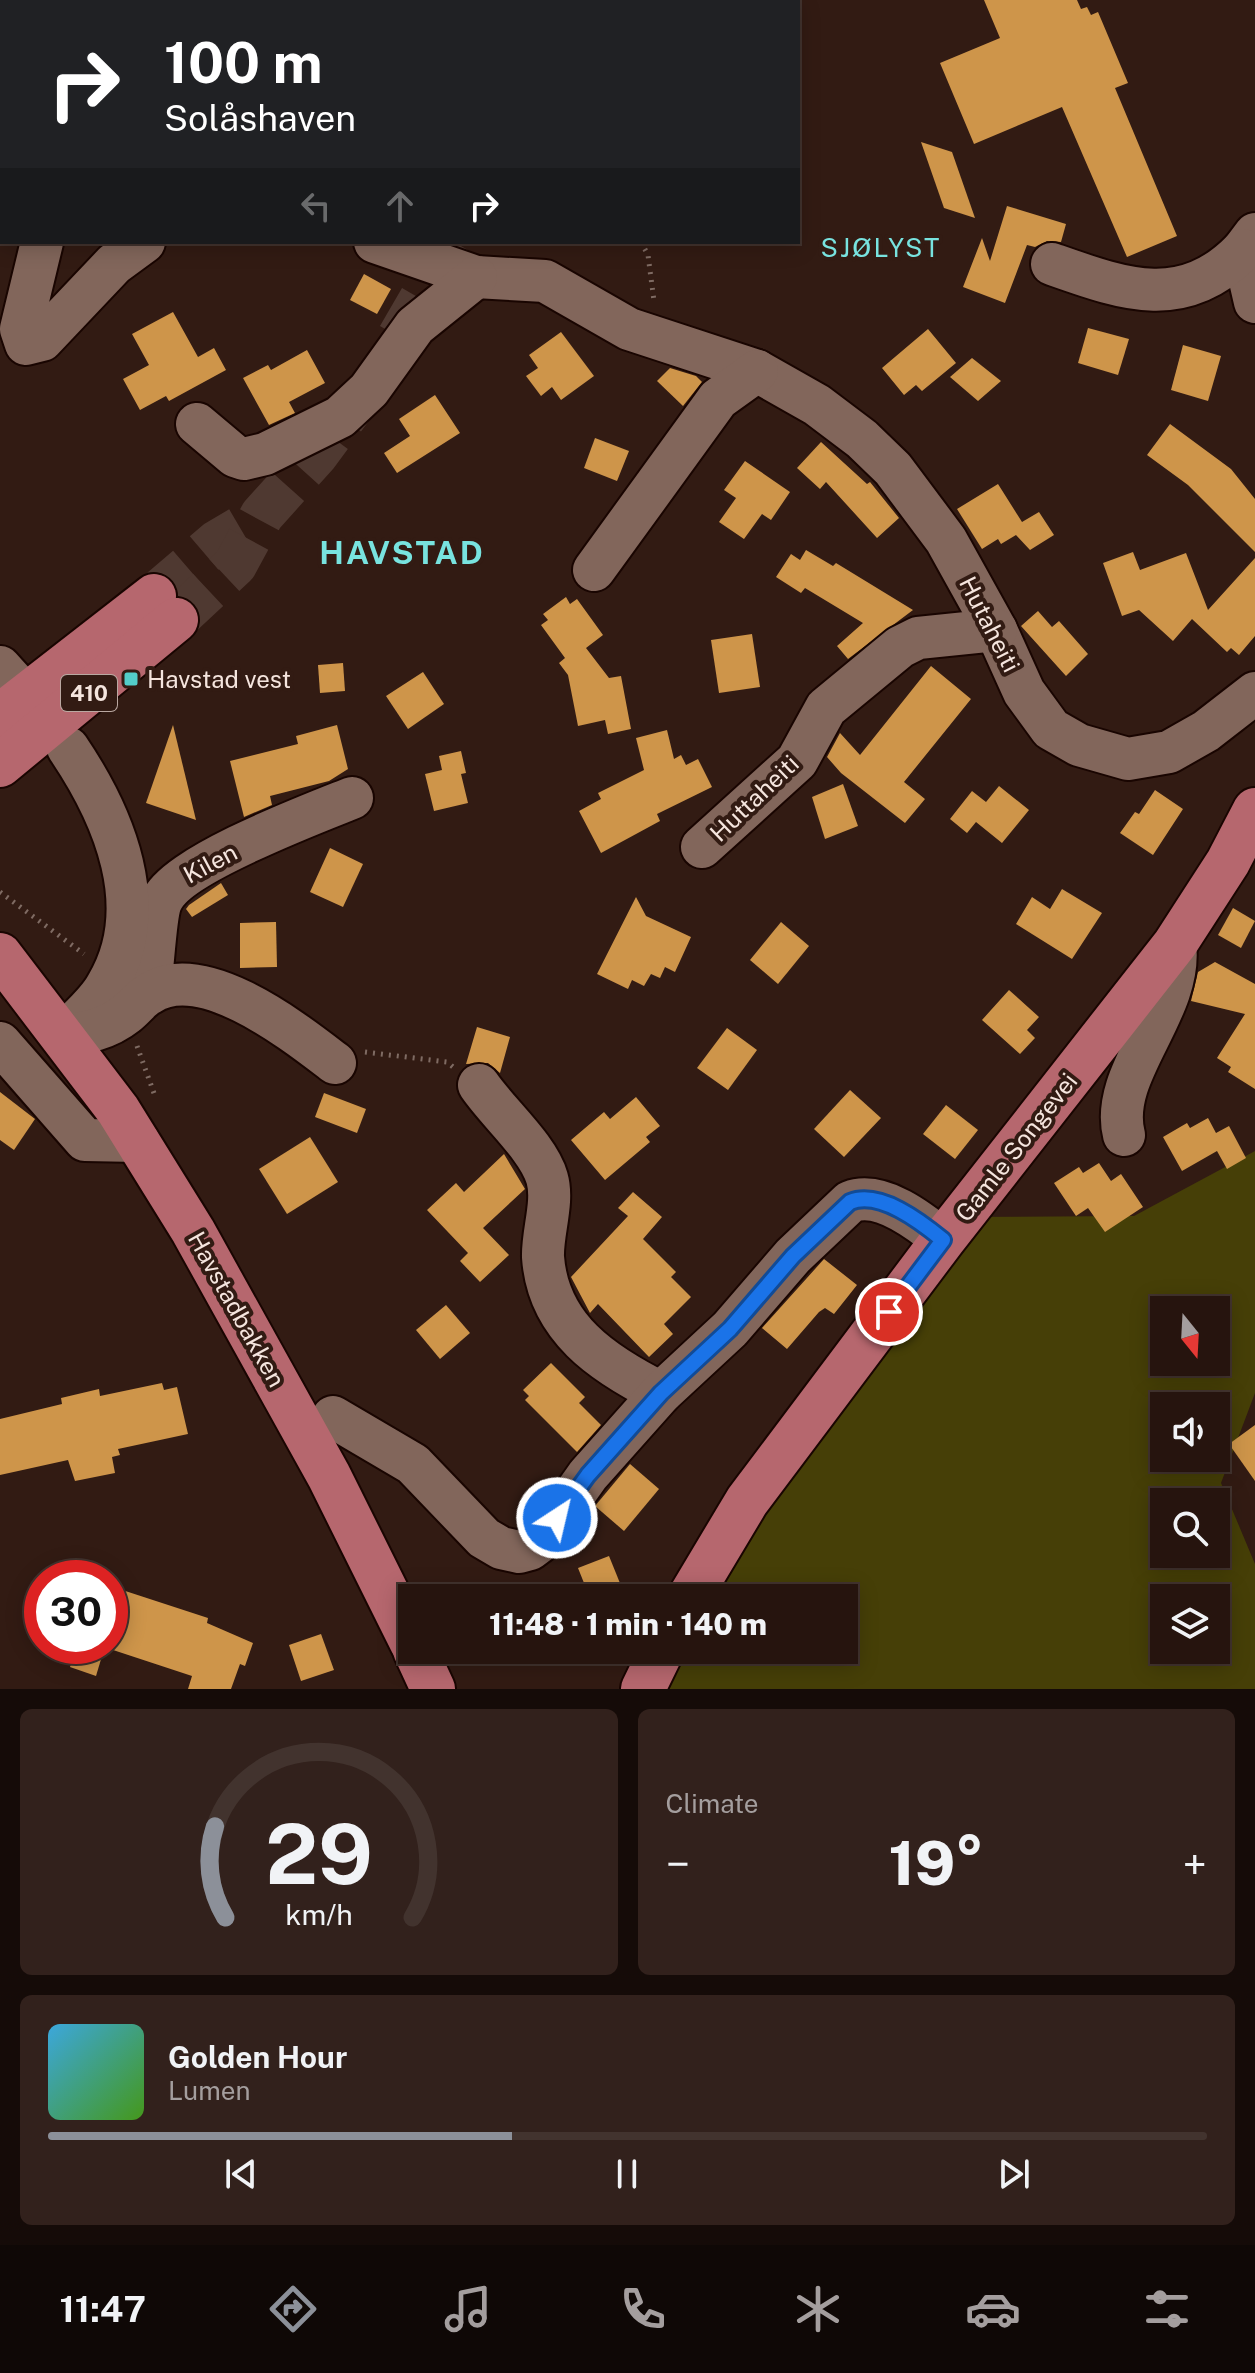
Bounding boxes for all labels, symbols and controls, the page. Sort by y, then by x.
text: 100 m [164,30,323,96]
icon: right [32,32,136,136]
text: Solåshaven [164,97,356,139]
icon: left [294,184,338,228]
icon: ahead [378,184,422,228]
icon: right [462,184,506,228]
district label: SJØLYST [821,232,941,263]
district label: HAVSTAD [319,534,485,571]
street label: Hutaheiti [954,572,1026,676]
place label: Havstad vest [147,665,291,693]
marker: Havstad vest [122,670,140,688]
road number: 410 [61,675,117,711]
street label: Huttaheiti [704,749,804,847]
street label: Kilen [178,837,242,889]
street label: Gamle Songevei [949,1067,1083,1227]
street label: Havstadbakken [183,1226,291,1392]
pin [855,1278,923,1346]
icon: arrive [867,1290,911,1334]
north arrow [1150,1296,1230,1376]
map controls [1150,1296,1230,1664]
button: sound [1150,1392,1230,1472]
position arrow [515,1476,599,1560]
button: search [1150,1488,1230,1568]
speed limit sign: 30 [24,1560,128,1664]
button: layers [1150,1584,1230,1664]
text: 11:48 · 1 min · 140 m [489,1606,767,1642]
text: Climate [666,1788,759,1819]
text: 29 [265,1805,373,1903]
text: 19° [889,1828,984,1899]
text: − [666,1838,690,1890]
text: + [1183,1838,1207,1890]
text: km/h [285,1898,352,1931]
text: Golden Hour [168,2039,347,2075]
text: Lumen [168,2075,251,2106]
icon: previous [219,2152,263,2196]
icon: pause [605,2152,649,2196]
icon: next [992,2152,1036,2196]
icon: directions [265,2281,321,2337]
icon: music [440,2281,496,2337]
icon: phone [615,2281,671,2337]
icon: climate [790,2281,846,2337]
icon: car [965,2281,1021,2337]
icon: filters [1139,2281,1195,2337]
text: 11:47 [59,2288,146,2330]

